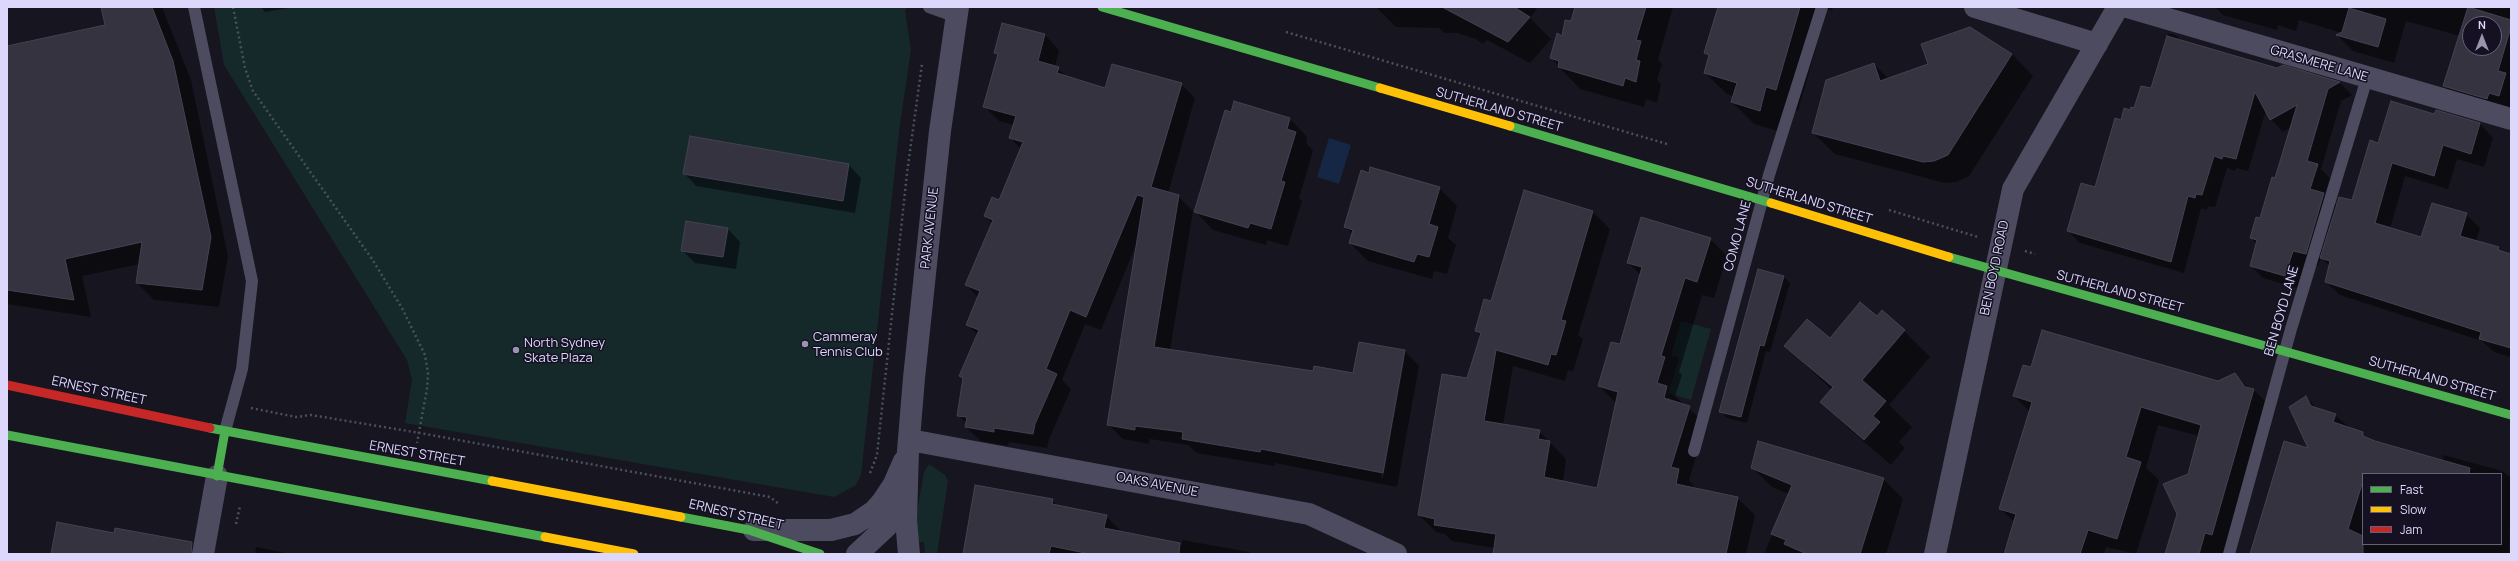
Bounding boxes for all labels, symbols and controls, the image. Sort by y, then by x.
north arrow [2462,16,2502,56]
text: N [2478,17,2486,32]
street label: GRASMERE LANE [2268,43,2370,85]
street label: SUTHERLAND STREET [1434,84,1564,136]
street label: SUTHERLAND STREET [1744,174,1874,228]
street label: PARK AVENUE [918,186,942,270]
street label: COMO LANE [1721,199,1755,273]
street label: BEN BOYD ROAD [1977,219,2013,317]
street label: BEN BOYD LANE [2262,264,2302,358]
street label: SUTHERLAND STREET [2055,268,2185,316]
place label: Cammeray Tennis Club [813,329,883,360]
place label: North Sydney Skate Plaza [524,335,605,366]
marker: Cammeray Tennis Club [800,339,810,349]
marker: North Sydney Skate Plaza [511,345,521,355]
street label: SUTHERLAND STREET [2367,353,2497,405]
street label: ERNEST STREET [50,373,148,409]
street label: ERNEST STREET [368,438,466,470]
street label: OAKS AVENUE [1115,469,1199,501]
legend [2362,473,2502,545]
text: Fast [2400,481,2424,498]
street label: ERNEST STREET [687,497,785,533]
text: Slow [2400,501,2426,518]
text: Jam [2400,521,2422,538]

